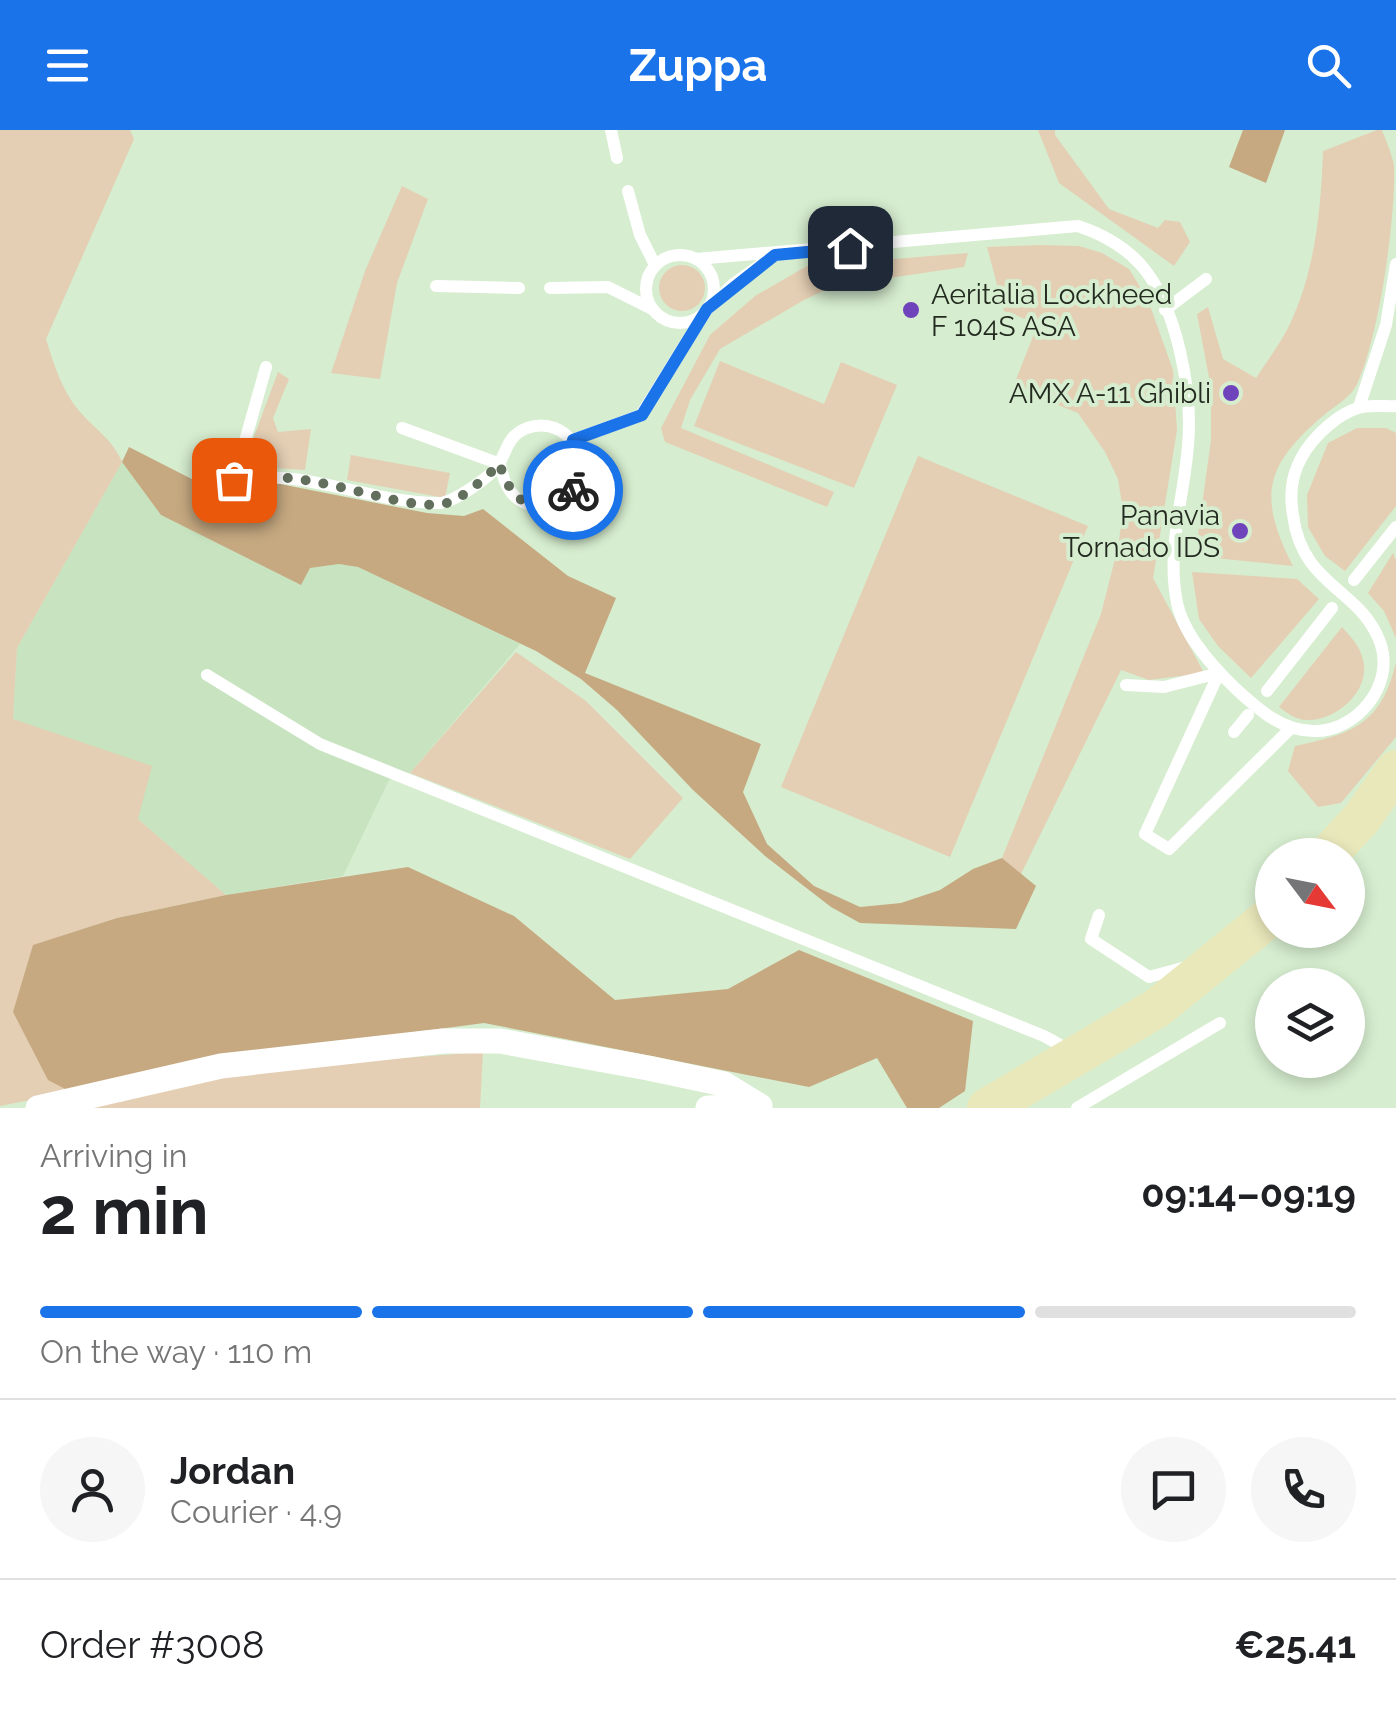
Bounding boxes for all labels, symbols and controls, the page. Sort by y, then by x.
icon: menu [40,38,95,93]
icon: search [1301,38,1356,93]
text: Zuppa [629,39,767,92]
pin [808,206,893,291]
icon: home [823,221,878,276]
place label: Aeritalia Lockheed F 104S ASA [931,278,1172,343]
marker: Aeritalia Lockheed F 104S ASA [900,299,922,321]
place label: AMX A-11 Ghibli [1009,377,1211,410]
marker: AMX A-11 Ghibli [1220,382,1242,404]
pin [192,438,277,523]
courier [523,440,623,540]
icon: bag [207,453,262,508]
icon: bike [546,463,601,518]
place label: Panavia Tornado IDS [1063,499,1220,564]
marker: Panavia Tornado IDS [1229,520,1251,542]
north arrow [1255,838,1365,948]
map controls [1255,838,1365,1078]
button: layers [1255,968,1365,1078]
text: Arriving in [40,1137,187,1174]
text: 09:14–09:19 [1141,1171,1356,1216]
text: 2 min [40,1173,209,1249]
text: On the way · 110 m [40,1333,312,1370]
button: person [40,1437,145,1542]
button: chat [1121,1437,1226,1542]
button: phone [1251,1437,1356,1542]
text: Jordan [170,1448,295,1493]
text: Courier · 4.9 [170,1493,342,1530]
text: Order #3008 [40,1622,264,1667]
text: €25.41 [1234,1622,1356,1667]

